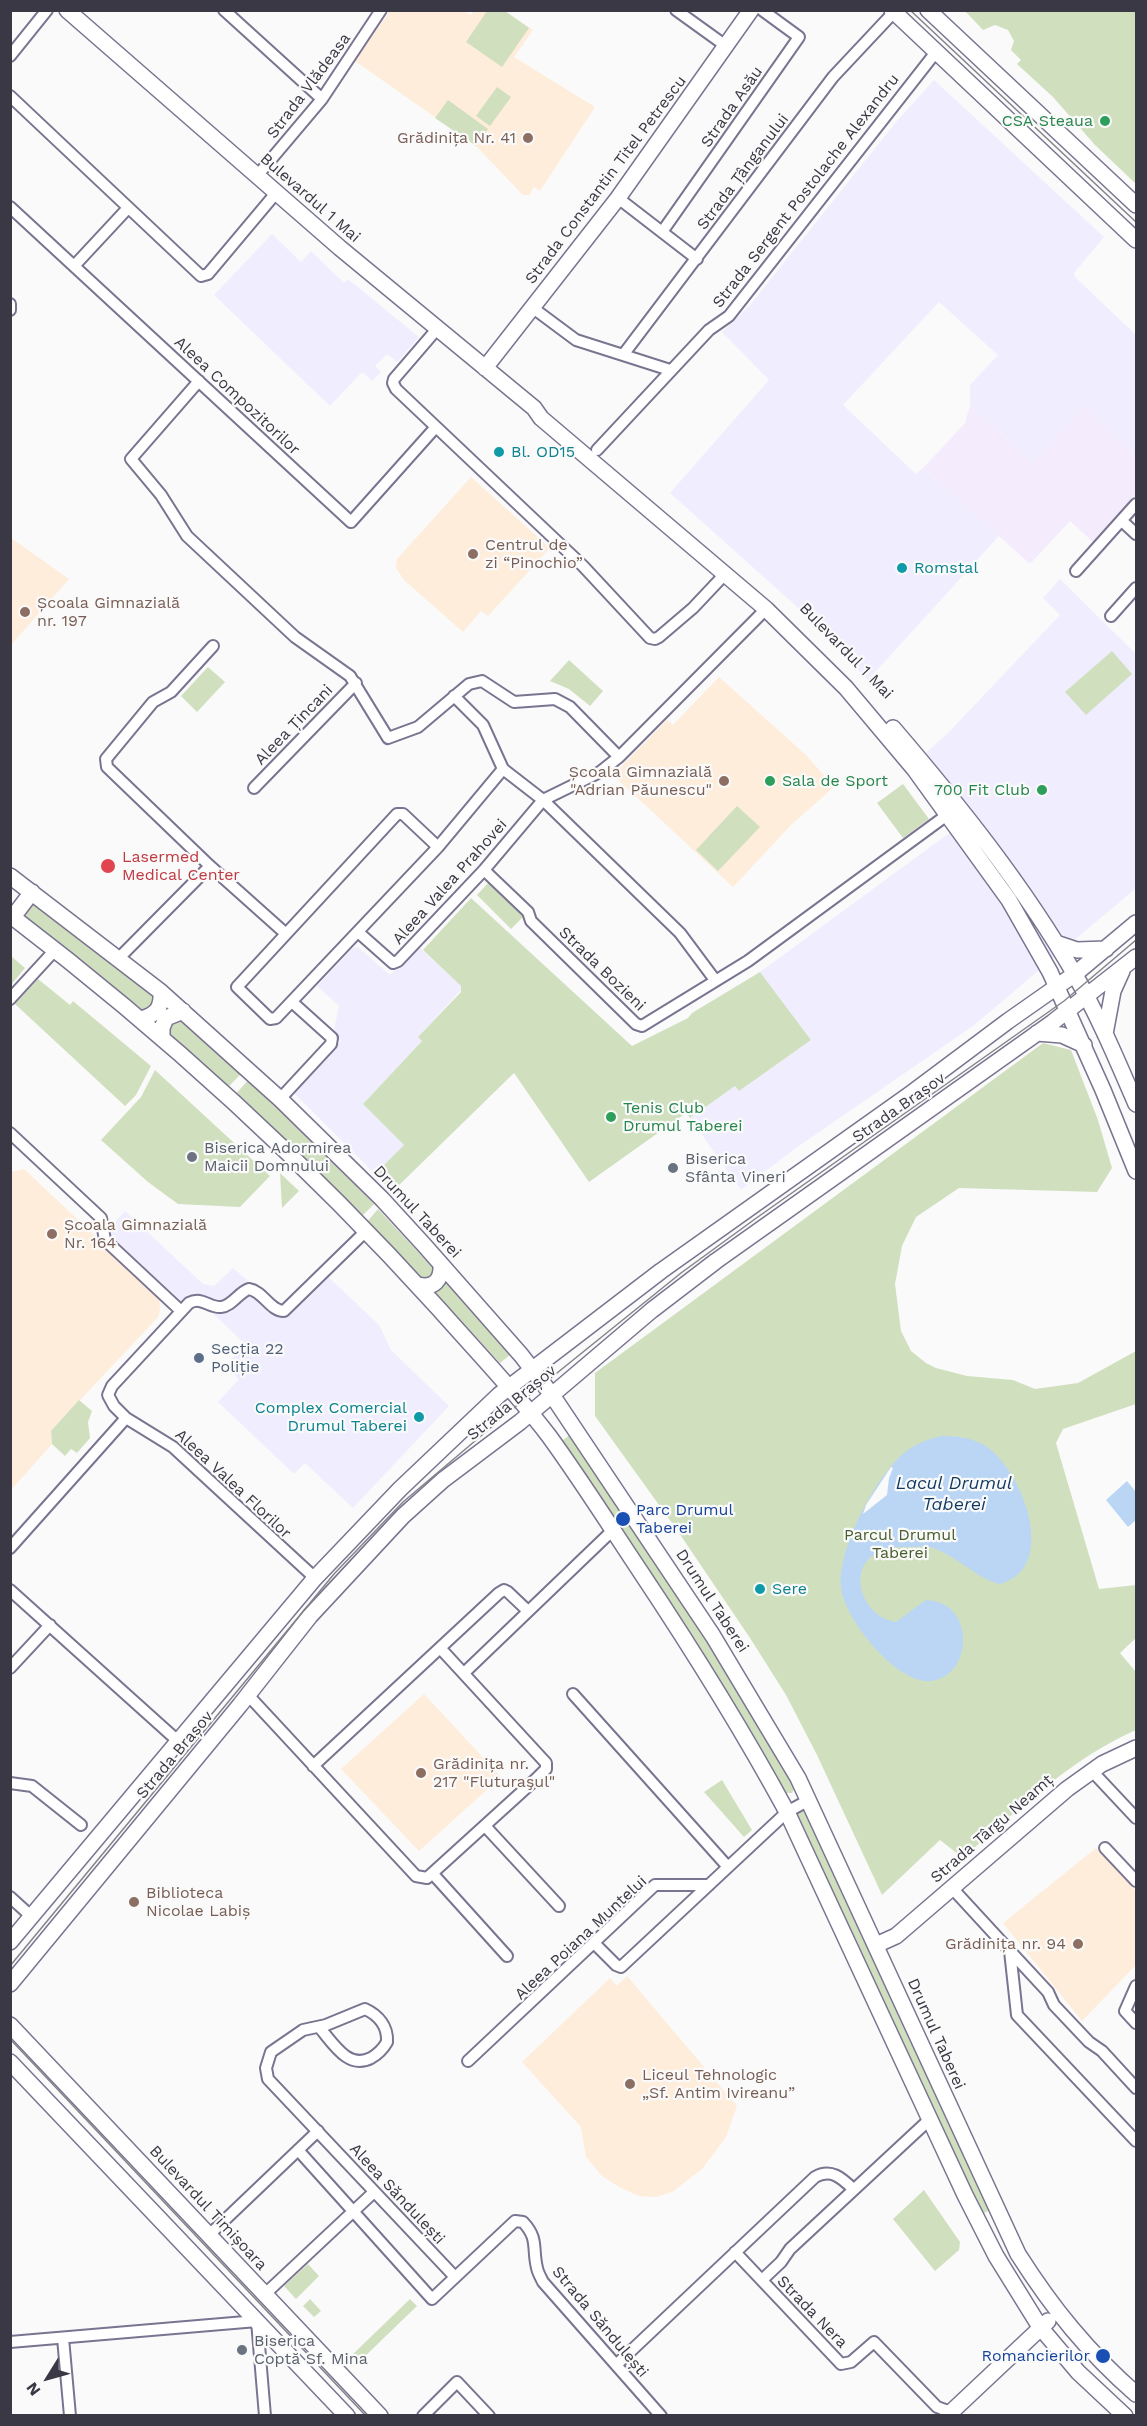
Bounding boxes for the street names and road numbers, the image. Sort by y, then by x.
street label: Strada Vlădeasa [263,30,355,142]
street label: Strada Asău [697,63,767,151]
street label: Strada Sergent Postolache Alexandru [709,70,903,312]
street label: Strada Constantin Titel Petrescu [521,72,691,288]
street label: Strada Țânganului [693,110,793,234]
street label: Bulevardul 1 Mai [256,149,364,247]
street label: Aleea Compozitorilor [170,333,304,459]
street label: Bulevardul 1 Mai [795,599,897,703]
street label: Aleea Țincani [251,681,337,769]
street label: Aleea Valea Prahovei [389,815,511,949]
street label: Strada Bozieni [555,923,649,1015]
street label: Strada Brașov [849,1069,949,1147]
street label: Drumul Taberei [369,1162,465,1262]
street label: Strada Brașov [464,1361,560,1445]
street label: Aleea Valea Florilor [171,1425,295,1543]
street label: Drumul Taberei [671,1546,753,1656]
street label: Strada Brașov [133,1707,217,1803]
street label: Strada Târgu Neamț [927,1771,1057,1887]
street label: Aleea Poiana Muntelui [511,1872,651,2004]
street label: Drumul Taberei [903,1976,969,2092]
street label: Aleea Săndulești [345,2140,449,2248]
street label: Bulevardul Timișoara [145,2142,271,2274]
street label: Strada Săndulești [548,2262,652,2382]
street label: Strada Nera [773,2272,851,2352]

